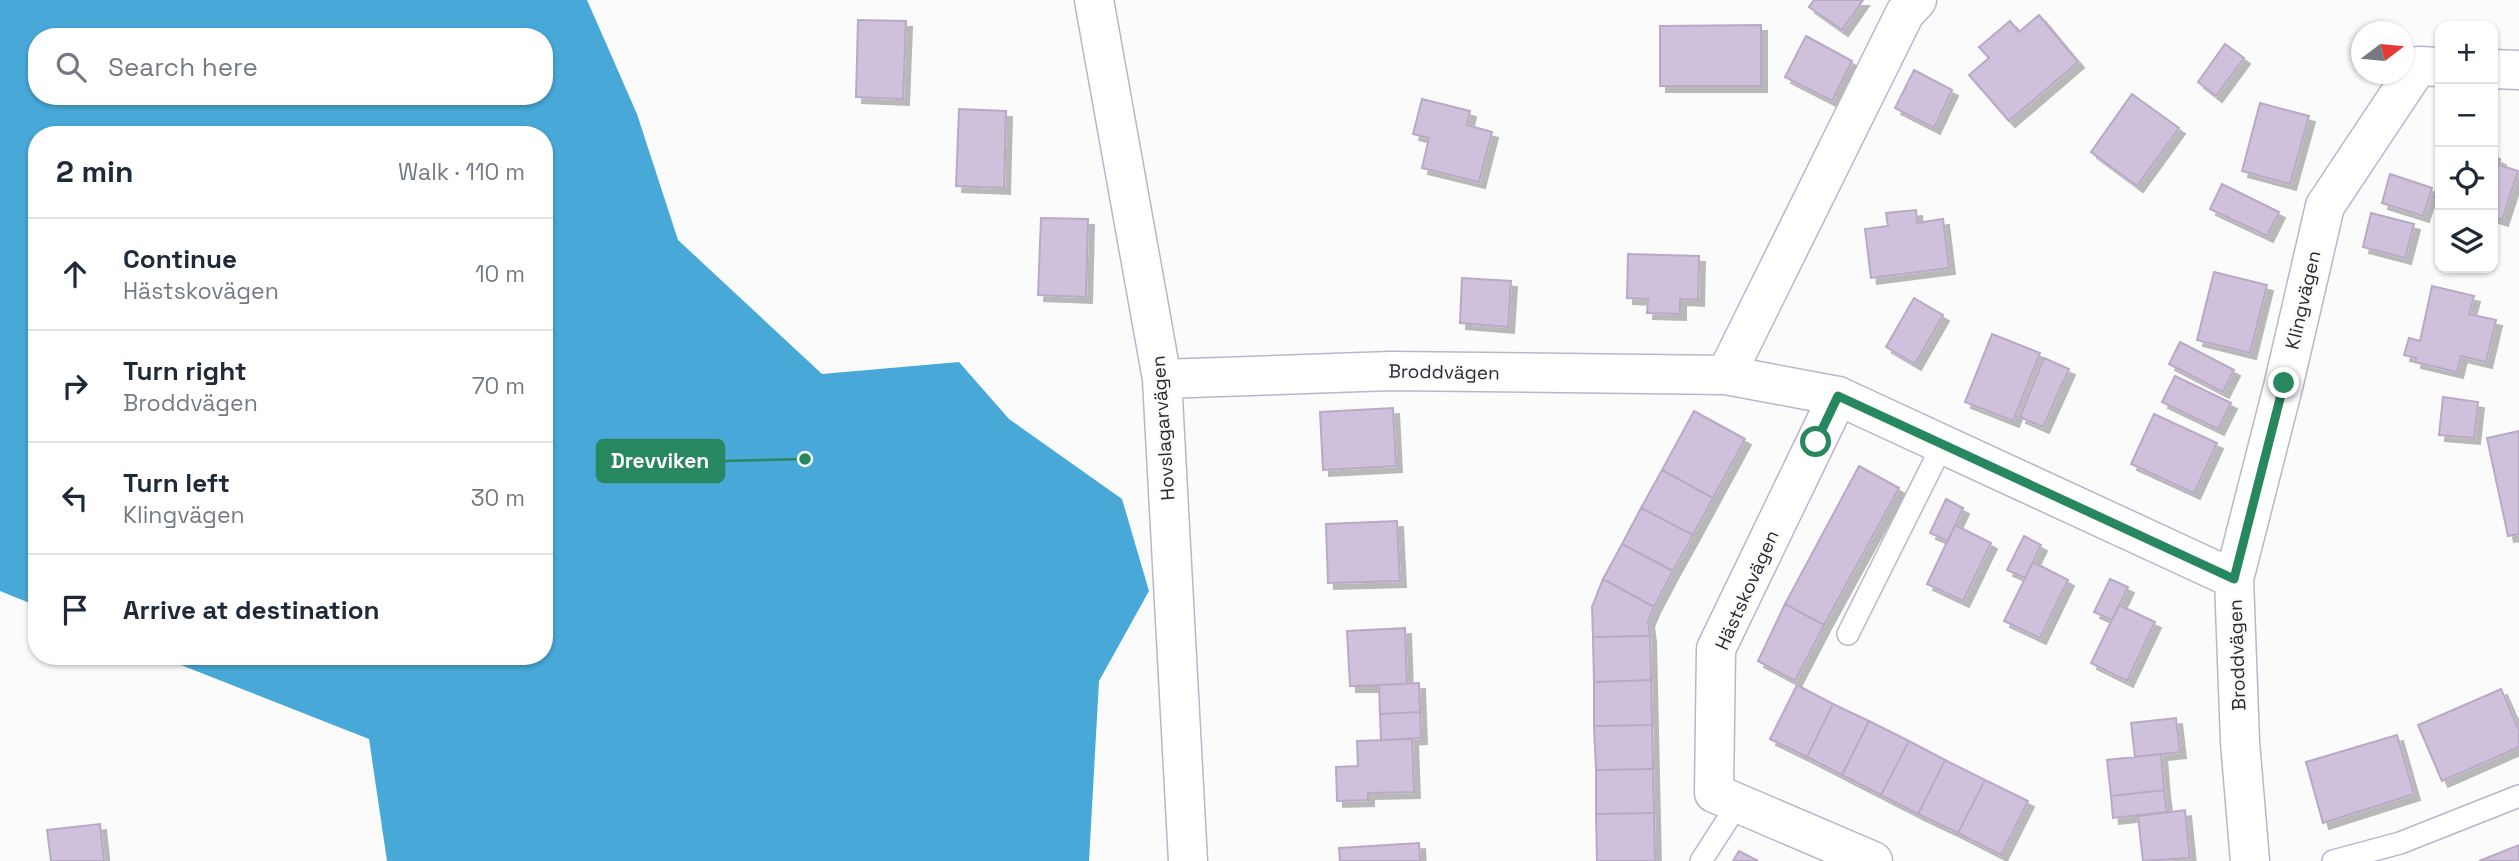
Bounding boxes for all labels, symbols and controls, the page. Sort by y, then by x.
north arrow [2351,21,2414,84]
map controls [2435,21,2498,273]
button: + [2435,21,2498,84]
search box [28,28,553,105]
icon: search [52,48,90,86]
text: Search here [108,50,258,84]
button: − [2435,84,2498,147]
button: locate [2435,147,2498,210]
text: 2 min [56,152,134,191]
text: Walk · 110 m [398,157,525,187]
button: layers [2435,210,2498,273]
text: Continue [123,242,237,276]
street label: Klingvägen [2280,248,2326,352]
icon: ahead [56,255,94,293]
text: 10 m [475,259,525,289]
text: Hästskovägen [123,276,279,306]
text: Turn right [123,354,247,388]
street label: Hovslagarvägen [1145,355,1181,501]
street label: Broddvägen [1388,359,1500,385]
icon: right [56,367,94,405]
route end [2268,367,2299,398]
text: 70 m [472,371,525,401]
text: Broddvägen [123,388,258,418]
route start [1800,426,1831,457]
callout: Drevviken [597,440,724,482]
text: Drevviken [611,447,709,474]
text: Turn left [123,466,230,500]
icon: left [56,479,94,517]
text: 30 m [471,483,525,513]
text: Klingvägen [123,500,245,530]
street label: Hästskovägen [1709,526,1785,654]
icon: arrive [56,591,94,629]
text: Arrive at destination [123,593,380,627]
street label: Broddvägen [2223,599,2251,711]

